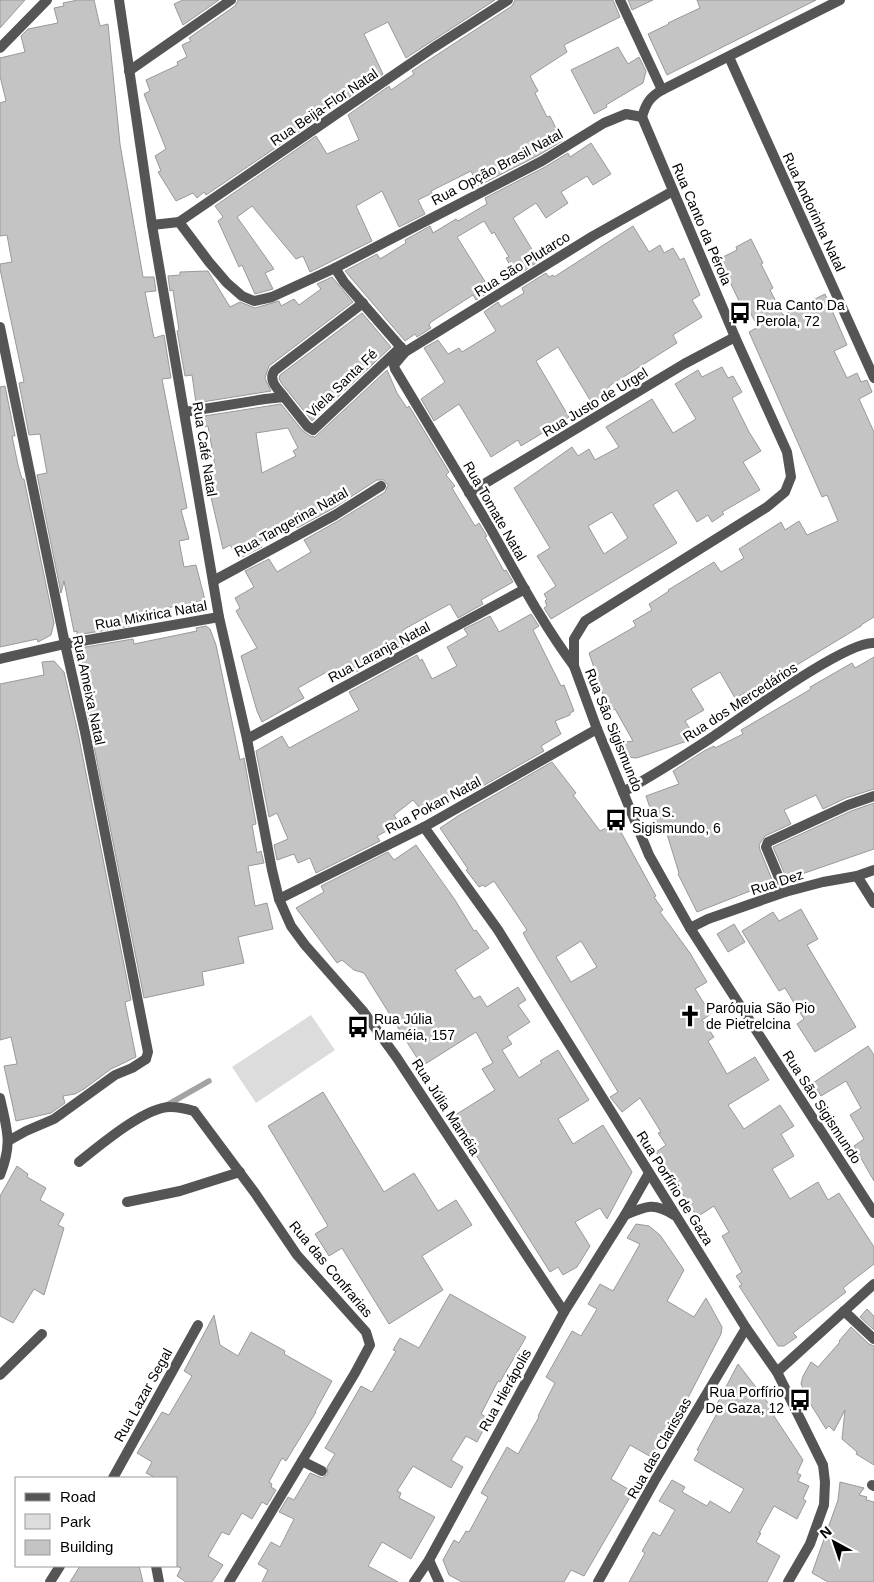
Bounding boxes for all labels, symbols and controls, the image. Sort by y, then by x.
street label: Rua Beija-Flor Natal [267,65,381,149]
street label: Rua Opção Brasil Natal [429,126,565,208]
street label: Rua Andorinha Natal [779,150,849,274]
street label: Rua Canto da Pérola [669,161,735,287]
street label: Rua São Plutarco [471,228,573,300]
place label: Rua Canto Da Perola, 72 [756,297,845,329]
bus stop icon: Rua Canto Da Perola, 72 [727,300,753,326]
street label: Viela Santa Fé [303,345,381,421]
street label: Rua Justo de Urgel [540,364,650,440]
street label: Rua Café Natal [190,400,220,498]
street label: Rua Tomate Natal [460,459,530,563]
street label: Rua Tangerina Natal [231,484,351,560]
street label: Rua Mixirica Natal [94,597,208,633]
street label: Rua Laranja Natal [325,618,433,686]
street label: Rua Ameixa Natal [70,634,108,746]
street label: Rua dos Mercedários [680,659,800,745]
street label: Rua São Sigismundo [582,666,646,794]
street label: Rua Pokan Natal [383,773,483,837]
place label: Rua S. Sigismundo, 6 [632,804,721,836]
bus stop icon: Rua S. Sigismundo, 6 [603,807,629,833]
street label: Rua Dez [749,866,805,898]
place label: Paróquia São Pio de Pietrelcina [706,1000,815,1032]
church icon: Paróquia São Pio de Pietrelcina [677,1003,703,1029]
place label: Rua Júlia Maméia, 157 [374,1011,455,1043]
bus stop icon: Rua Júlia Maméia, 157 [345,1014,371,1040]
street label: Rua São Sigismundo [779,1047,865,1167]
street label: Rua Júlia Maméia [409,1056,483,1159]
street label: Rua Porfírio de Gaza [633,1128,717,1248]
street label: Rua das Confrarias [286,1218,376,1320]
street label: Rua Lazar Segal [111,1346,175,1444]
street label: Rua Hierápolis [476,1346,534,1434]
place label: Rua Porfírio De Gaza, 12 [705,1384,784,1416]
bus stop icon: Rua Porfírio De Gaza, 12 [787,1387,813,1413]
street label: Rua das Clarissas [624,1395,694,1501]
legend [15,1477,178,1567]
text: Road [60,1488,96,1505]
text: Park [60,1513,91,1530]
north arrow [809,1517,859,1567]
text: N [817,1523,835,1541]
text: Building [60,1538,113,1555]

